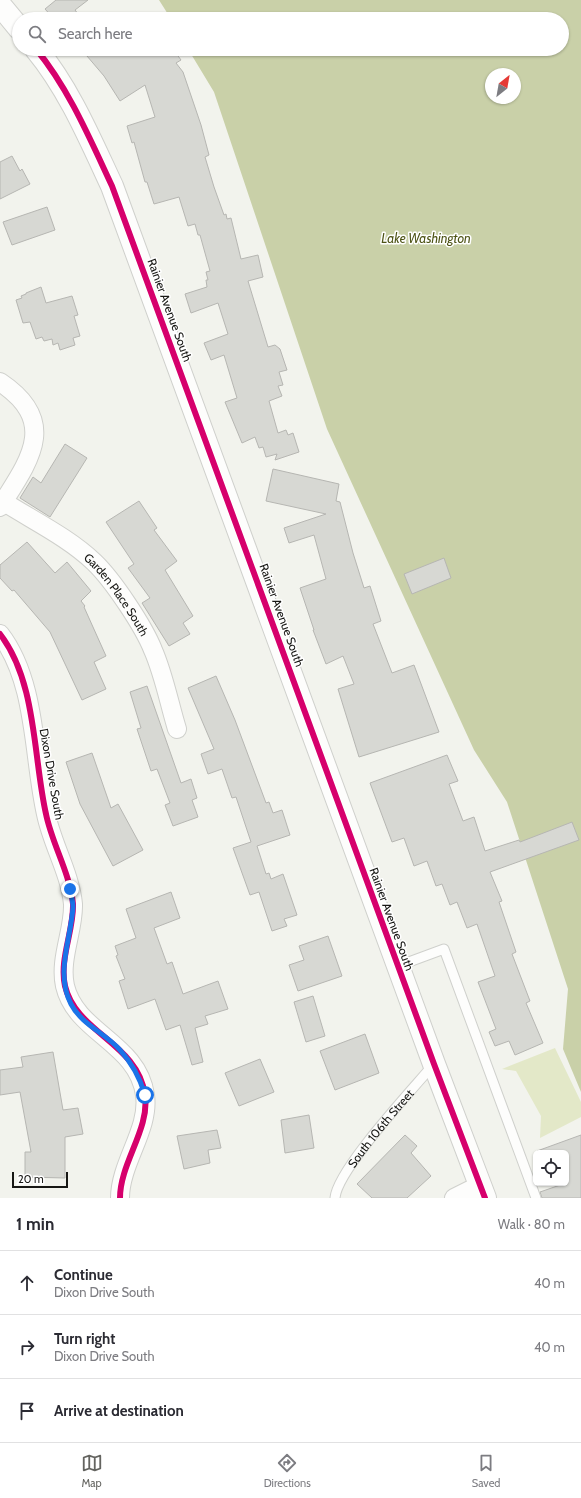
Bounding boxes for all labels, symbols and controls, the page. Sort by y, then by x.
search box [12,12,569,56]
icon: search [26,23,48,45]
text: Search here [58,25,133,43]
north arrow [485,68,521,104]
water label: Lake Washington [381,230,471,246]
street label: Rainier Avenue South [144,256,196,364]
street label: Garden Place South [81,549,152,639]
street label: Rainier Avenue South [256,561,308,669]
street label: Dixon Drive South [37,727,67,821]
street label: Rainier Avenue South [366,865,418,973]
route end [61,880,79,898]
route start [136,1086,154,1104]
street label: South 106th Street [344,1086,416,1170]
map controls [533,1150,569,1186]
button: locate [533,1150,569,1186]
scale bar [12,1170,68,1189]
text: 20 m [18,1172,44,1186]
text: 1 min [16,1214,54,1234]
text: Walk · 80 m [498,1216,565,1232]
text: Continue [54,1266,113,1284]
icon: ahead [16,1272,38,1294]
text: 40 m [534,1275,565,1291]
text: Dixon Drive South [54,1284,154,1300]
text: Turn right [54,1330,115,1348]
icon: right [16,1336,38,1358]
text: 40 m [534,1339,565,1355]
text: Dixon Drive South [54,1348,154,1364]
icon: arrive [16,1400,38,1422]
text: Arrive at destination [54,1402,184,1420]
tab: Map [81,1452,103,1490]
tab: Directions [264,1452,311,1490]
tab: Saved [472,1452,500,1490]

